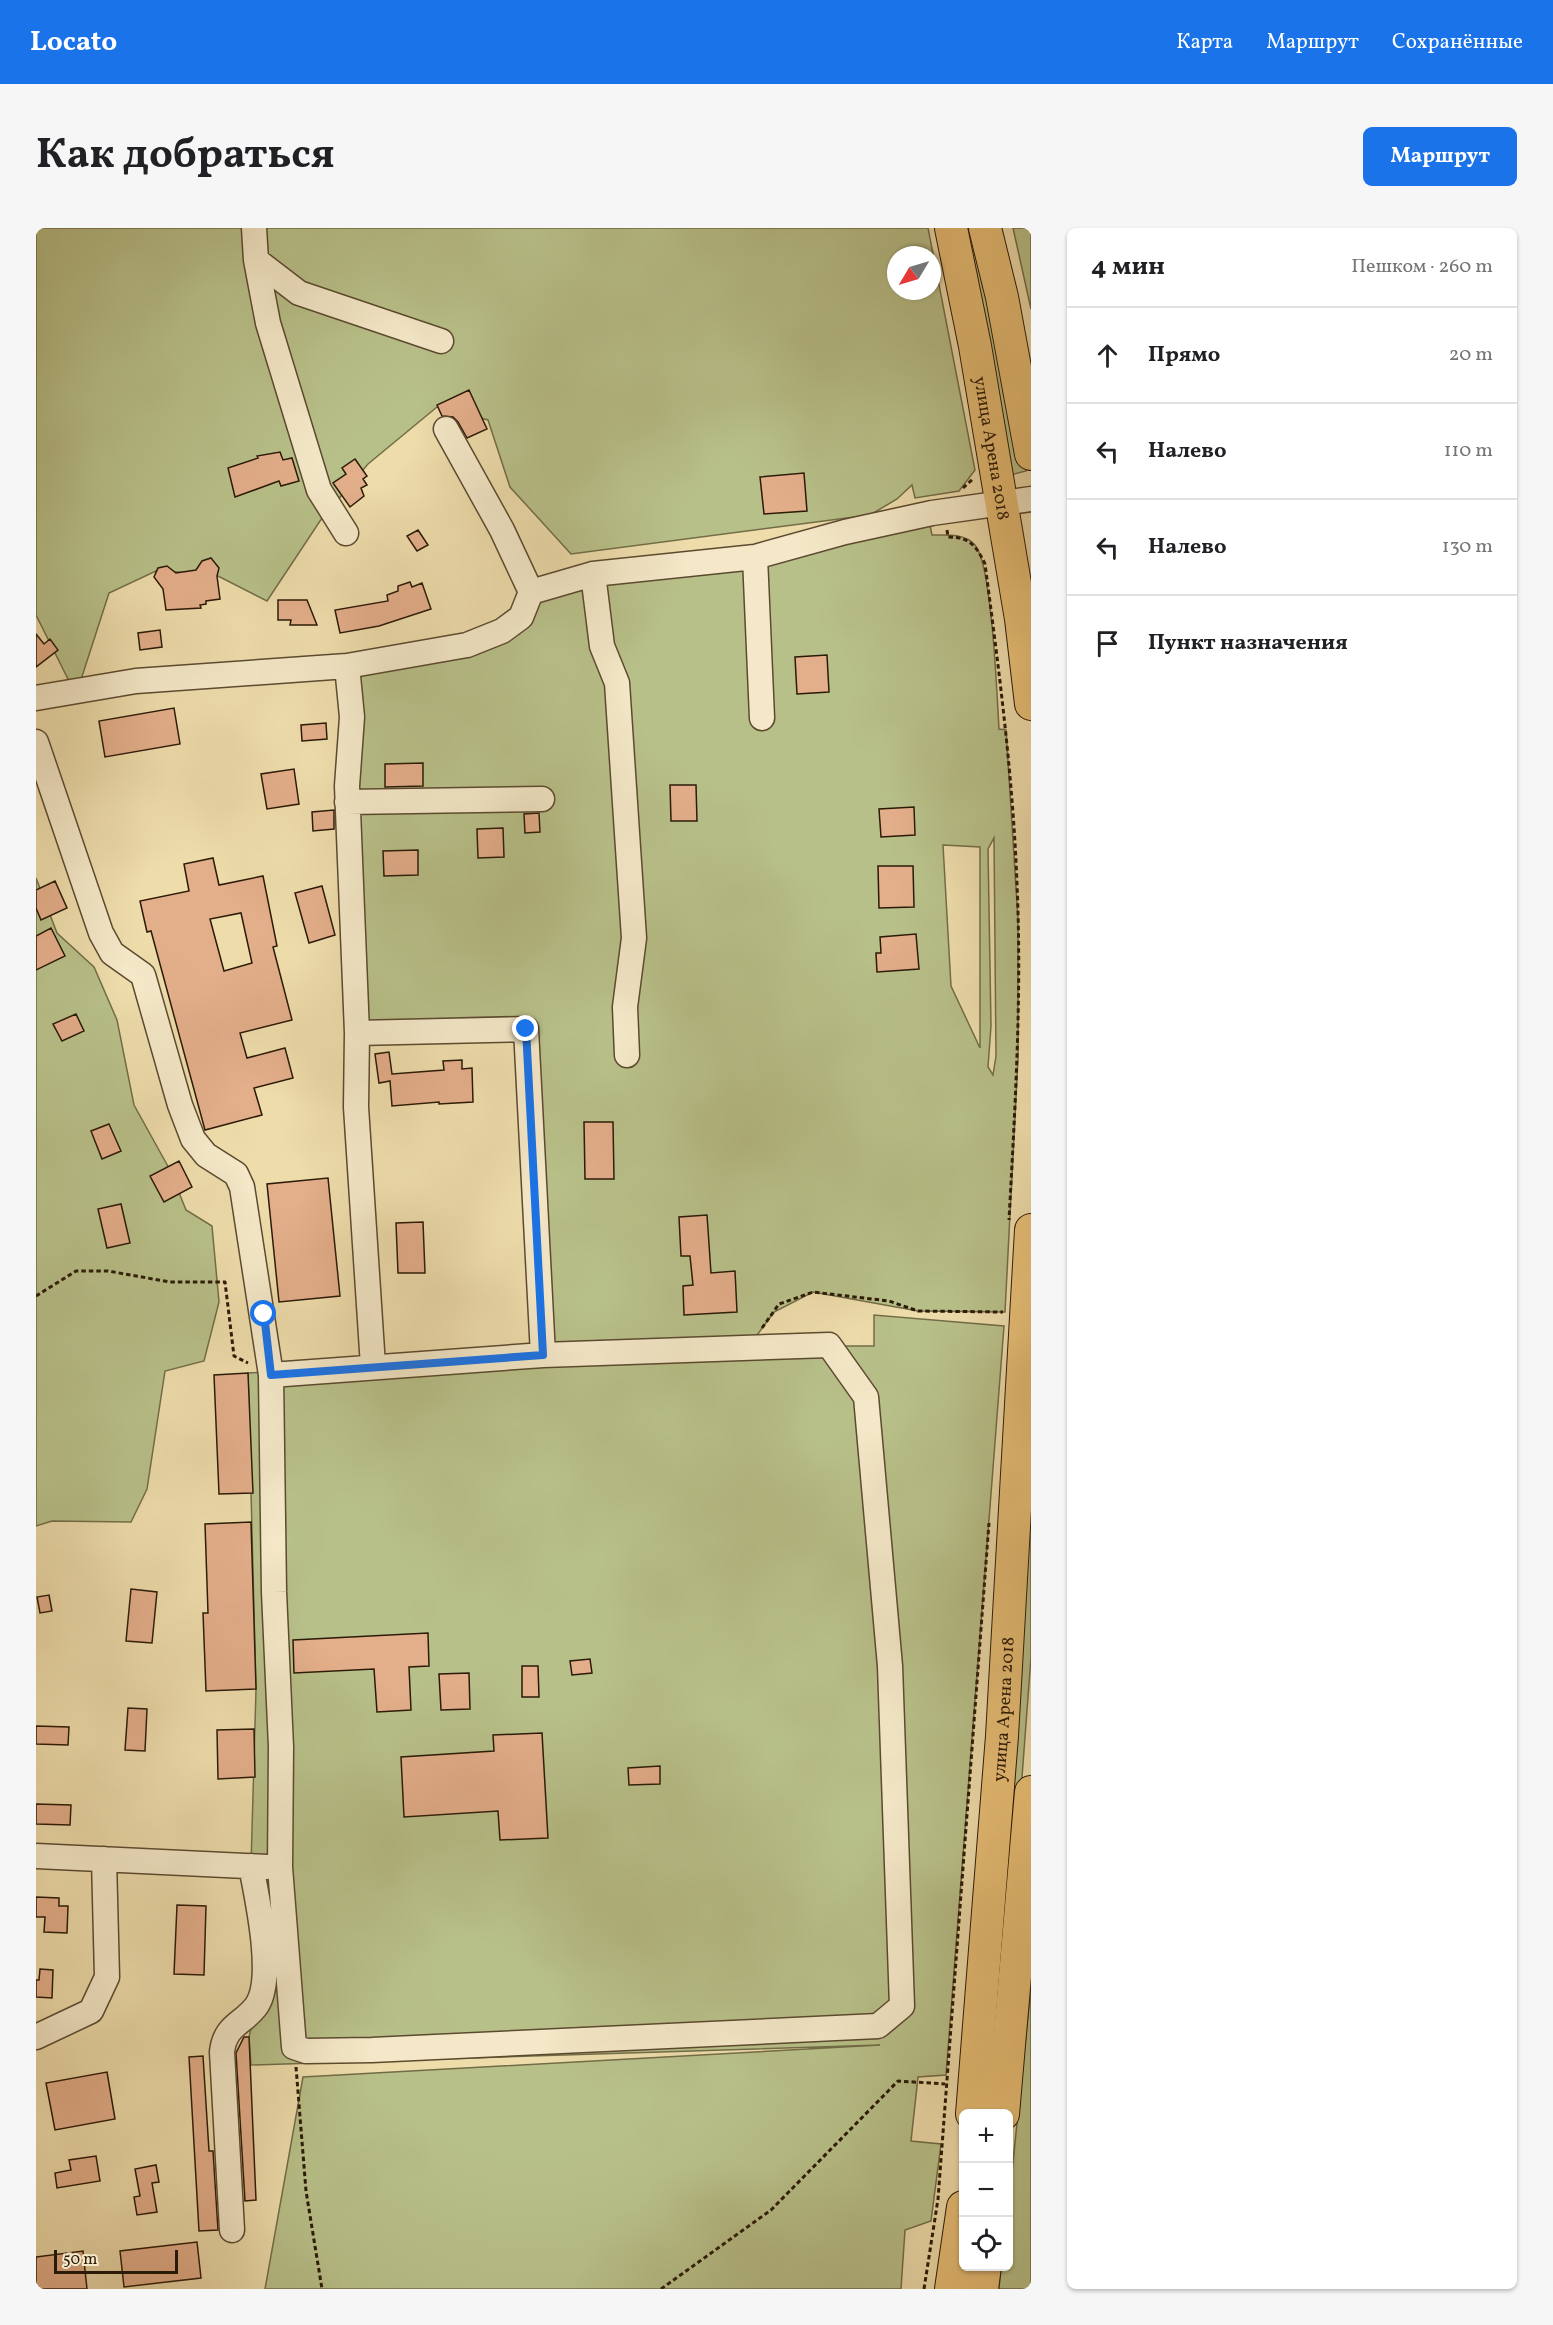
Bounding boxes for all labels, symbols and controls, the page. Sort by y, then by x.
text: Locato [30,23,117,62]
text: Карта [1176,28,1233,57]
text: Маршрут [1266,28,1359,57]
text: Сохранённые [1392,28,1523,57]
text: Как добраться [36,127,335,186]
button: Маршрут [1363,127,1517,186]
north arrow [887,246,941,300]
text: 4 мин [1091,249,1165,285]
text: Пешком · 260 m [1351,253,1493,281]
icon: ahead [1091,339,1124,372]
text: Прямо [1148,340,1220,371]
text: 20 m [1449,341,1493,369]
street label: улица Арена 2018 [966,375,1015,522]
icon: left [1091,435,1124,468]
text: Налево [1148,436,1227,467]
text: 110 m [1444,437,1493,465]
icon: left [1091,531,1124,564]
text: Налево [1148,532,1227,563]
text: 130 m [1442,533,1493,561]
icon: arrive [1091,627,1124,660]
text: Пункт назначения [1148,628,1348,659]
route end [512,1015,538,1041]
route start [250,1300,276,1326]
street label: улица Арена 2018 [987,1636,1022,1783]
map controls [959,2109,1013,2271]
button: + [959,2109,1013,2163]
button: − [959,2163,1013,2217]
button: locate [959,2217,1013,2271]
scale bar [54,2247,178,2274]
text: 50 m [63,2249,97,2271]

